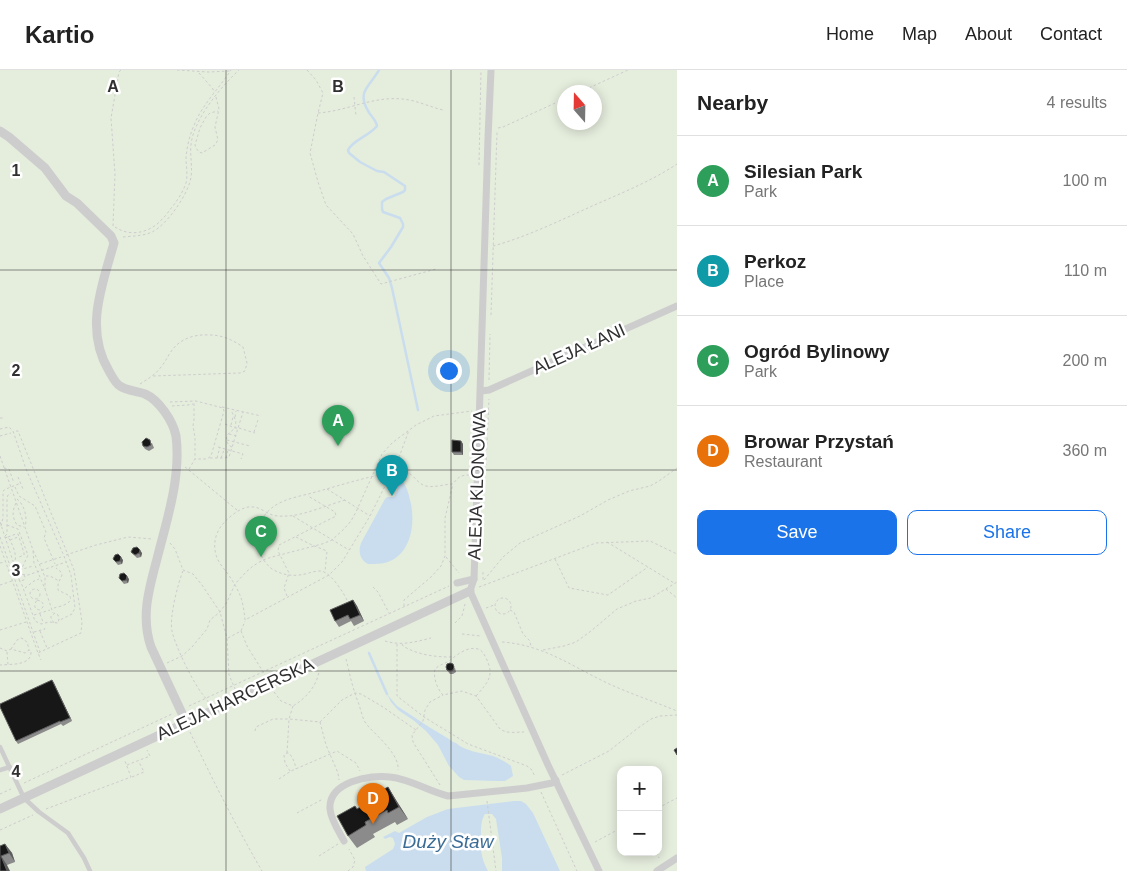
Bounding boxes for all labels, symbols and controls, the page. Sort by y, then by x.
text: Kartio [25,21,94,48]
text: Home [826,24,874,44]
text: Map [902,24,937,44]
text: About [965,24,1012,44]
text: Contact [1040,24,1102,44]
text: A [107,78,119,95]
text: B [332,78,344,95]
north arrow [557,85,602,130]
text: Nearby [697,91,768,114]
text: 4 results [1047,94,1107,111]
text: Silesian Park [744,161,862,182]
text: 1 [12,162,21,179]
text: A [707,172,719,189]
text: 100 m [1063,172,1107,189]
text: Park [744,183,777,200]
text: Perkoz [744,251,806,272]
text: B [707,262,719,279]
text: 110 m [1064,262,1107,279]
text: Place [744,273,784,290]
street label: ALEJA ŁANI [530,320,628,378]
text: Ogród Bylinowy [744,341,890,362]
text: C [707,352,719,369]
text: 200 m [1063,352,1107,369]
your location [436,358,462,384]
text: 2 [12,362,21,379]
text: Park [744,363,777,380]
pin: A [322,405,354,446]
street label: ALEJA KLONOWA [464,410,490,560]
text: Browar Przystań [744,431,894,452]
text: D [707,442,719,459]
text: 360 m [1063,442,1107,459]
text: Restaurant [744,453,822,470]
pin: B [376,455,408,496]
button: Save [697,510,897,555]
button: Share [907,510,1107,555]
pin: C [245,516,277,557]
text: 3 [12,562,21,579]
street label: ALEJA HARCERSKA [153,654,317,744]
text: 4 [12,763,21,780]
map controls [617,766,662,856]
button: + [617,766,662,811]
pin: D [357,783,389,824]
button: − [617,811,662,856]
water label: Duży Staw [403,831,495,852]

